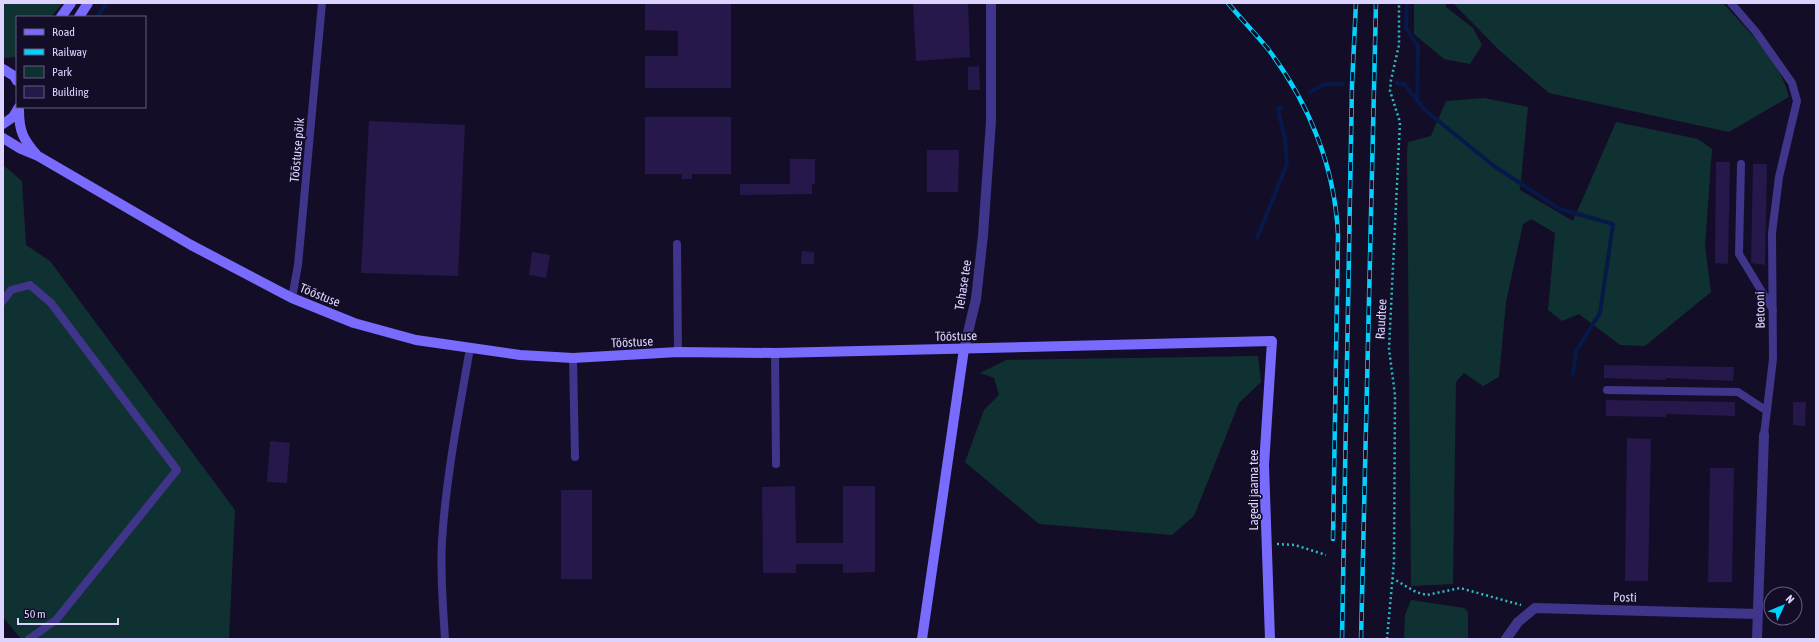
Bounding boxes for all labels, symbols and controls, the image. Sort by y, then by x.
legend [16,16,146,108]
text: Road [52,25,75,39]
text: Railway [52,45,87,59]
text: Park [52,65,73,79]
text: Building [52,85,90,99]
street label: Tööstuse põik [287,117,307,183]
street label: Tehase tee [952,259,974,311]
street label: Tööstuse [298,280,342,310]
street label: Betooni [1752,291,1768,329]
street label: Raudtee [1372,298,1390,340]
street label: Tööstuse [935,328,977,344]
street label: Tööstuse [611,333,654,351]
street label: Lagedi jaama tee [1246,450,1261,530]
north arrow [1763,586,1803,626]
street label: Posti [1613,589,1637,605]
text: N [1784,593,1797,606]
scale bar [18,600,118,626]
text: 50 m [24,607,46,621]

